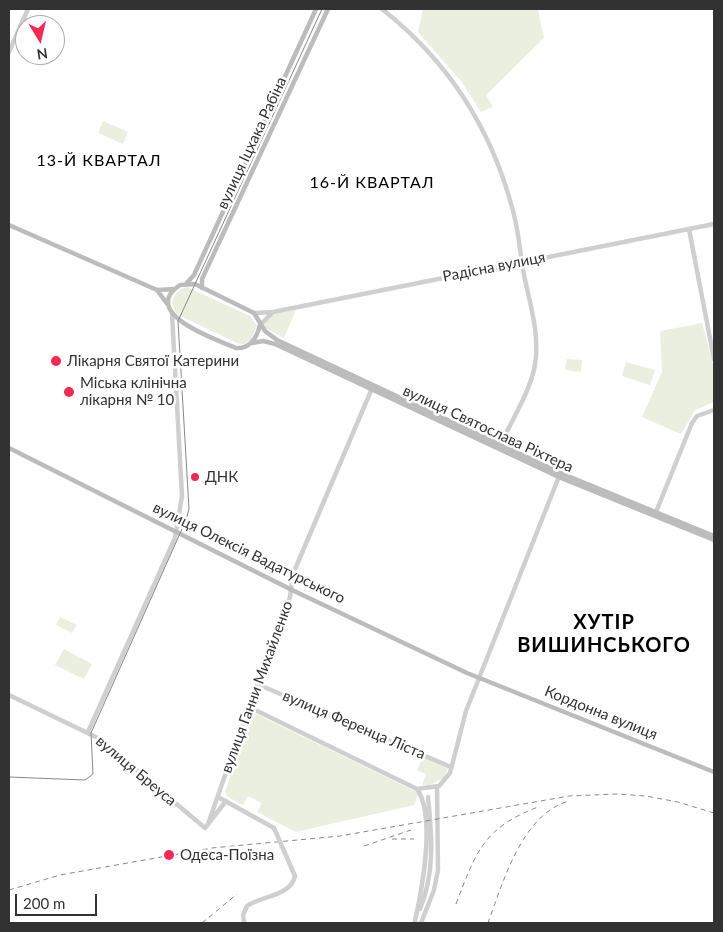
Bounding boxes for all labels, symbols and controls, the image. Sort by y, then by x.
north arrow [15,15,65,65]
text: N [36,45,49,64]
street label: вулиця Іцхака Рабіна [213,74,291,212]
district label: 13-Й КВАРТАЛ [35,151,163,171]
district label: 16-Й КВАРТАЛ [308,173,436,193]
street label: Радісна вулиця [441,248,547,286]
place label: Лікарня Святої Катерини [67,352,239,370]
marker: Лікарня Святої Катерини [49,354,63,368]
place label: Міська клінічна лікарня № 10 [80,374,187,409]
street label: вулиця Святослава Ріхтера [400,382,576,476]
marker: Міська клінічна лікарня № 10 [62,385,76,399]
place label: ДНК [205,468,238,486]
marker: ДНК [189,471,201,483]
street label: вулиця Олексія Вадатурського [150,499,348,607]
street label: вулиця Ганни Михайленко [217,599,297,775]
district label: ХУТІР ВИШИНСЬКОГО [516,611,692,658]
street label: Кордонна вулиця [542,682,660,744]
street label: вулиця Ференца Ліста [280,687,428,763]
street label: вулиця Бреуса [92,732,180,810]
place label: Одеса-Поїзна [180,846,274,864]
marker: Одеса-Поїзна [162,848,176,862]
scale bar [18,884,100,916]
text: 200 m [23,894,65,912]

